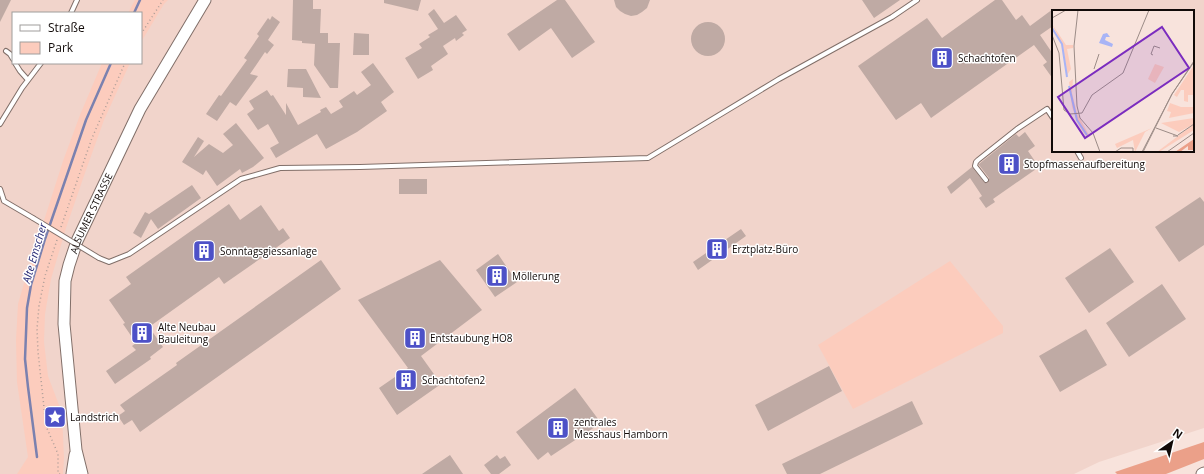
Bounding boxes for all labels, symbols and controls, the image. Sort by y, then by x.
inset map [1052,10,1194,152]
legend [12,12,142,64]
text: Straße [48,19,85,36]
text: Park [48,39,74,56]
building icon: Schachtofen [929,45,955,71]
place label: Schachtofen [958,51,1016,65]
building icon: Stopfmassenaufbereitung [996,151,1022,177]
place label: Stopfmassenaufbereitung [1024,157,1145,171]
street label: ALSUMER STRASSE [66,171,116,256]
water label: Alte Emscher [18,220,50,286]
building icon: Erztplatz-Büro [704,236,730,262]
building icon: Sonntagsgiessanlage [191,238,217,264]
place label: Erztplatz-Büro [732,242,798,256]
place label: Sonntagsgiessanlage [220,244,317,258]
building icon: Möllerung [484,263,510,289]
place label: Möllerung [512,269,560,283]
building icon: Alte Neubau Bauleitung [129,320,155,346]
place label: Alte Neubau Bauleitung [158,320,216,346]
building icon: Entstaubung HO8 [402,325,428,351]
place label: Entstaubung HO8 [430,331,513,345]
building icon: Schachtofen2 [393,367,419,393]
place label: Schachtofen2 [422,373,486,387]
place icon: Landstrich [42,404,68,430]
place label: Landstrich [70,410,119,424]
building icon: zentrales Messhaus Hamborn [545,415,571,441]
place label: zentrales Messhaus Hamborn [574,415,668,441]
north arrow [1152,422,1192,462]
text: N [1170,425,1186,442]

